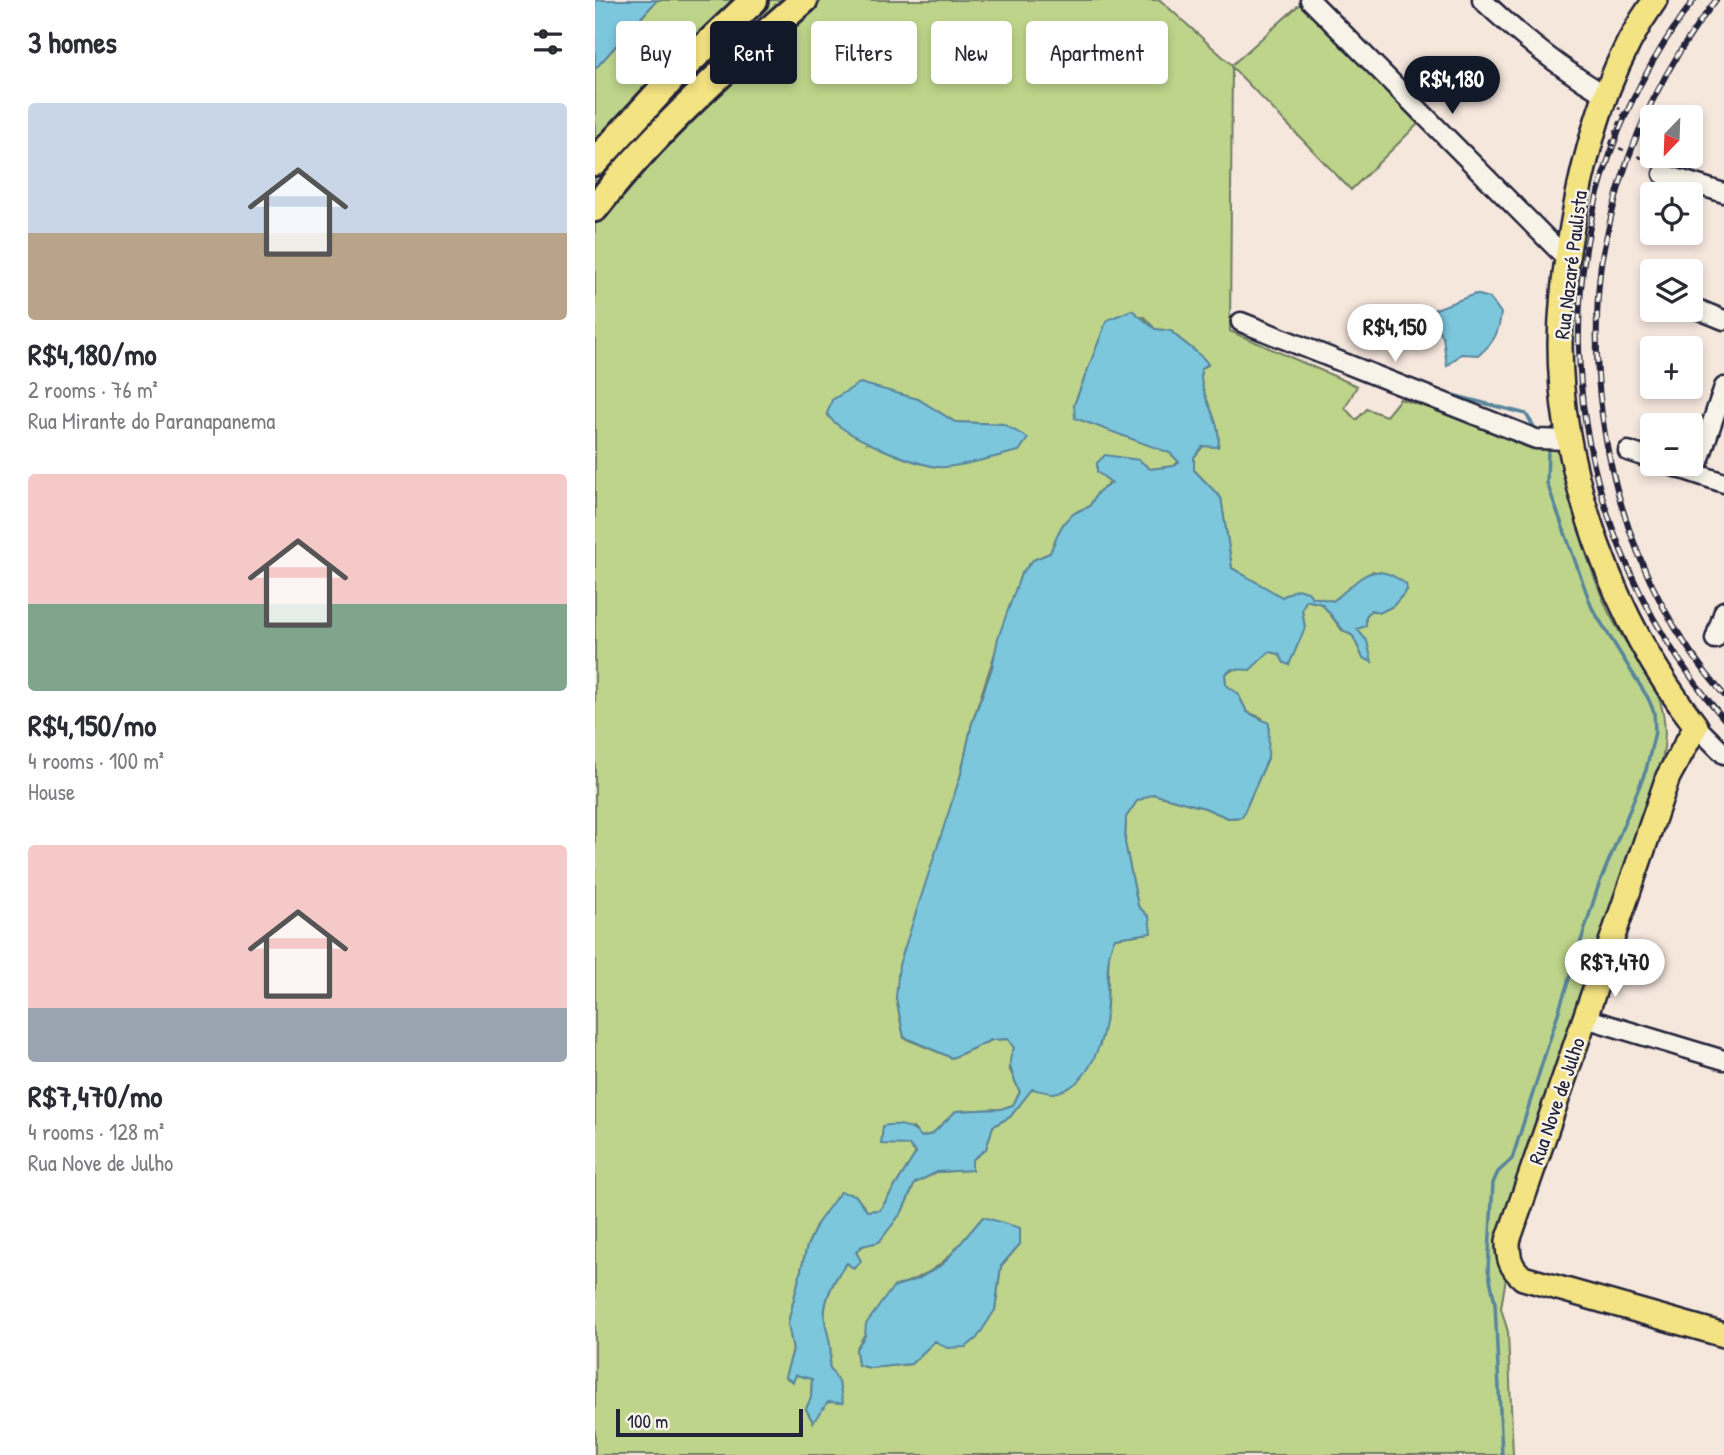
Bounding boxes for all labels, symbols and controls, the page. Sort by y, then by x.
chip: Buy [616,21,696,84]
chip: Rent [710,21,797,84]
chip: Filters [811,21,917,84]
chip: New [931,21,1012,84]
chip: Apartment [1026,21,1168,84]
text: 3 homes [28,22,117,62]
icon: filters [529,23,567,61]
pin: R$4,180 [1387,57,1517,116]
text: R$4,180 [1420,63,1484,94]
north arrow [1640,105,1703,168]
map controls [1640,105,1703,476]
icon: home [235,149,361,275]
button: locate [1640,182,1703,245]
street label: Rua Nazaré Paulista [1547,189,1594,341]
button: layers [1640,259,1703,322]
pin: R$4,150 [1330,304,1460,364]
text: R$4,150 [1363,311,1427,342]
text: R$4,180/mo [28,334,157,374]
button: + [1640,336,1703,399]
text: 2 rooms · 76 m² [28,374,158,405]
text: Rua Mirante do Paranapanema [28,405,275,436]
button: − [1640,413,1703,476]
icon: home [235,520,361,646]
text: R$4,150/mo [28,705,156,745]
text: 4 rooms · 100 m² [28,745,164,776]
text: House [28,776,75,807]
icon: home [235,891,361,1017]
pin: R$7,470 [1550,940,1680,999]
text: R$7,470 [1581,946,1649,977]
street label: Rua Nove de Julho [1521,1033,1592,1168]
text: R$7,470/mo [28,1076,162,1116]
text: 4 rooms · 128 m² [28,1116,164,1147]
text: Rua Nove de Julho [28,1147,173,1178]
scale bar [616,1406,803,1438]
text: 100 m [627,1408,668,1434]

